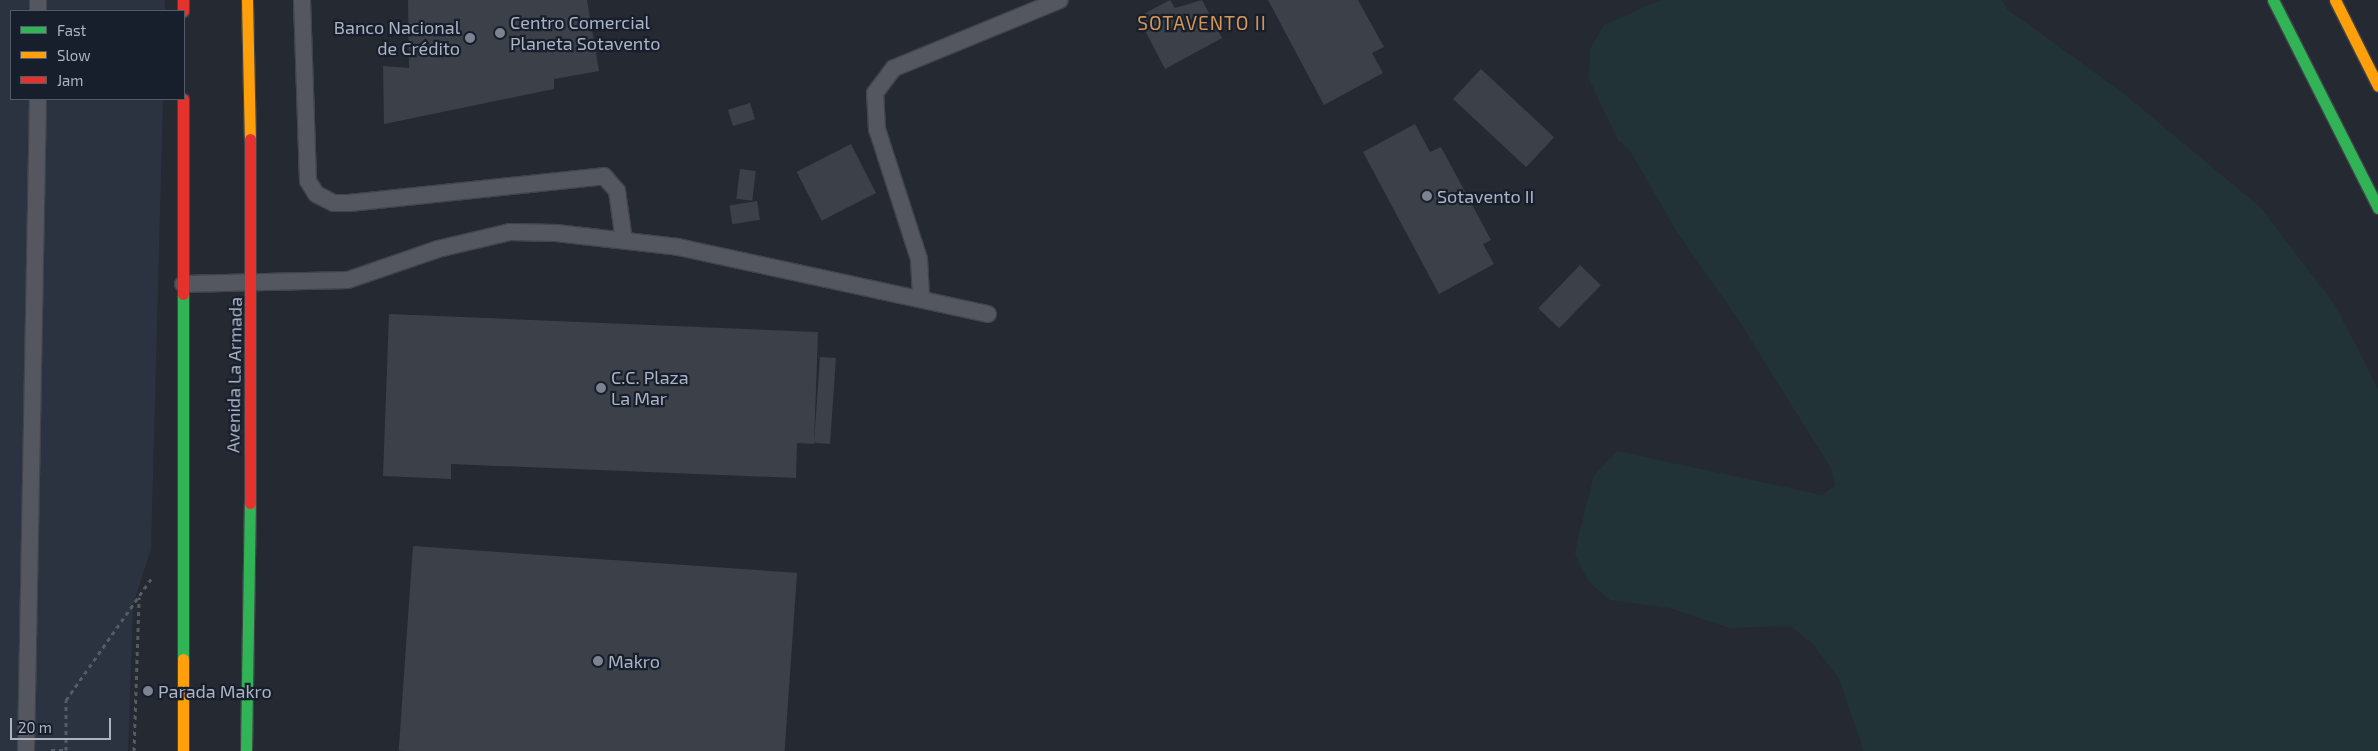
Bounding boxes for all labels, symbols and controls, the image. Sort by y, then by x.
legend [10,10,185,100]
place label: Centro Comercial Planeta Sotavento [510,12,660,54]
district label: SOTAVENTO II [1136,12,1268,34]
place label: Banco Nacional de Crédito [334,17,460,59]
text: Fast [57,21,86,39]
marker: Centro Comercial Planeta Sotavento [494,27,506,39]
marker: Banco Nacional de Crédito [464,32,476,44]
text: Slow [57,46,91,64]
text: Jam [57,71,83,89]
place label: Sotavento II [1437,185,1534,207]
marker: Sotavento II [1421,190,1433,202]
street label: Avenida La Armada [222,297,246,453]
place label: C.C. Plaza La Mar [611,367,689,409]
marker: C.C. Plaza La Mar [595,382,607,394]
place label: Makro [608,650,660,672]
marker: Makro [592,655,604,667]
place label: Parada Makro [158,680,272,702]
marker: Parada Makro [142,685,154,697]
scale bar [12,708,114,740]
text: 20 m [18,718,52,736]

